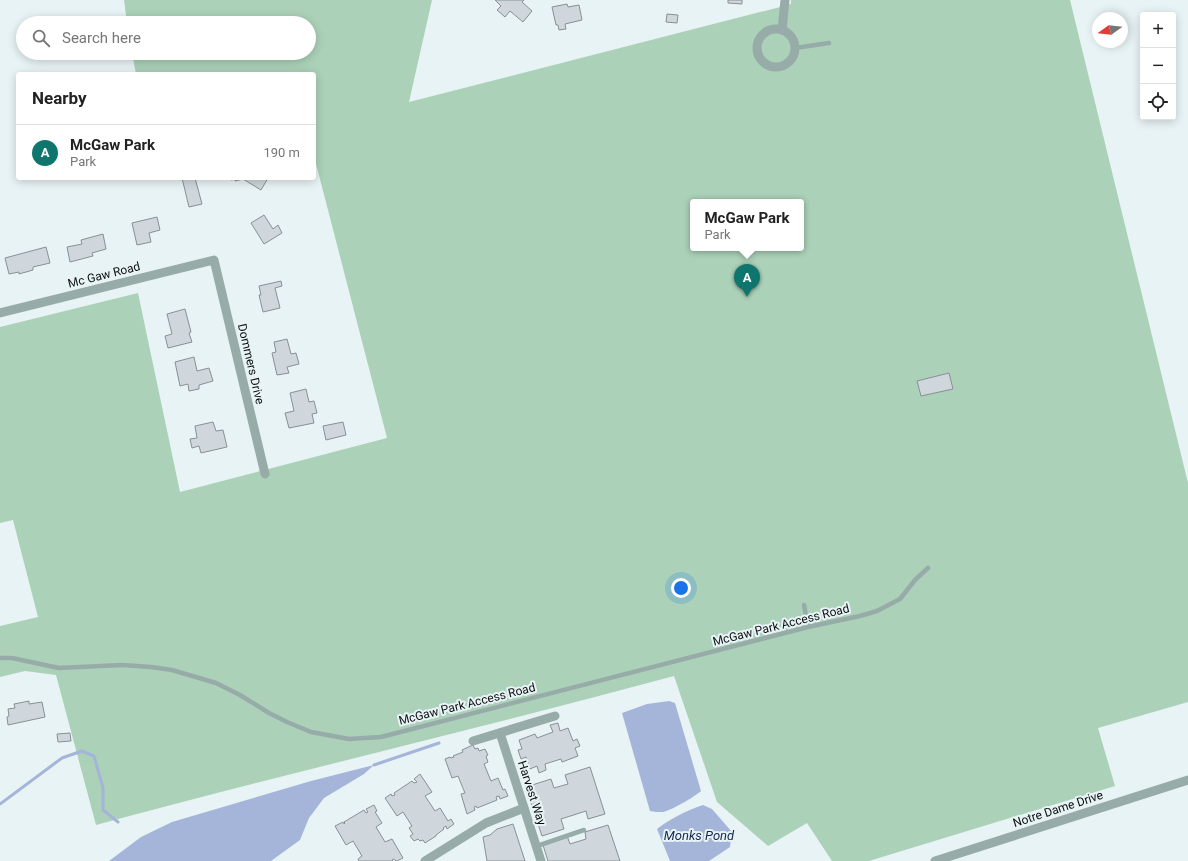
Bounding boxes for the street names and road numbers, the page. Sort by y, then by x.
street label: Mc Gaw Road [66,259,142,291]
street label: Dommers Drive [235,322,267,406]
street label: McGaw Park Access Road [711,601,851,649]
street label: McGaw Park Access Road [397,680,537,728]
street label: Harvest Way [515,759,549,827]
street label: Notre Dame Drive [1011,788,1105,830]

